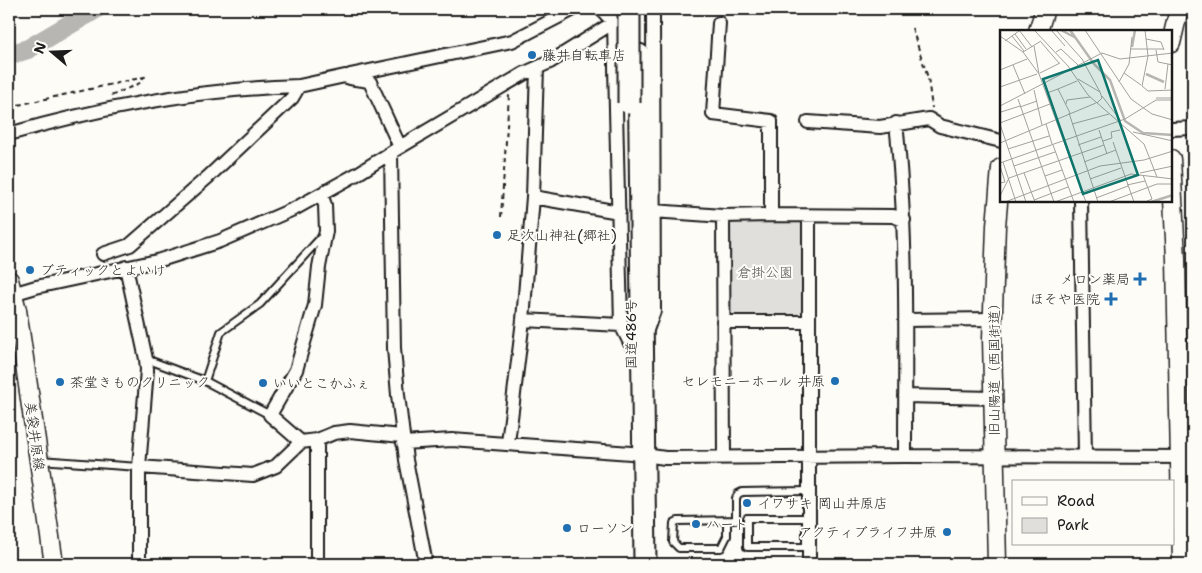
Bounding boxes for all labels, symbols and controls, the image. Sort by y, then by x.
north arrow [28,28,78,78]
inset map [1000,30,1172,202]
text: N [29,40,50,56]
place label: 藤井自転車店 [542,46,626,64]
marker: 藤井自転車店 [526,49,538,61]
place label: 足次山神社(郷社) [507,226,617,244]
marker: 足次山神社(郷社) [491,229,503,241]
place label: ブティックとよいけ [40,261,166,279]
park label: 倉掛公園 [737,263,793,281]
marker: ブティックとよいけ [24,264,36,276]
place label: メロン薬局 [1060,270,1130,288]
marker: メロン薬局 [1134,273,1146,285]
place label: ほそや医院 [1030,290,1100,308]
marker: ほそや医院 [1104,292,1118,306]
street label: 旧山陽道（西国街道） [985,296,1003,436]
street label: 国道486号 [622,299,640,369]
place label: セレモニーホール 井原 [681,372,825,390]
place label: 茶堂きものクリニック [70,373,210,391]
place label: いいとこかふぇ [273,374,370,392]
marker: セレモニーホール 井原 [829,375,841,387]
marker: 茶堂きものクリニック [54,376,66,388]
marker: いいとこかふぇ [257,377,269,389]
street label: 美袋井原線 [21,400,49,472]
legend [1012,480,1174,546]
text: Road [1057,491,1095,511]
place label: イワサキ 岡山井原店 [757,494,888,512]
marker: イワサキ 岡山井原店 [741,497,753,509]
place label: ハート [706,515,748,533]
text: Park [1057,515,1089,535]
marker: ハート [690,518,702,530]
place label: ローソン [577,519,633,537]
marker: ローソン [561,522,573,534]
place label: アクティブライフ井原 [798,523,937,541]
marker: アクティブライフ井原 [941,526,953,538]

